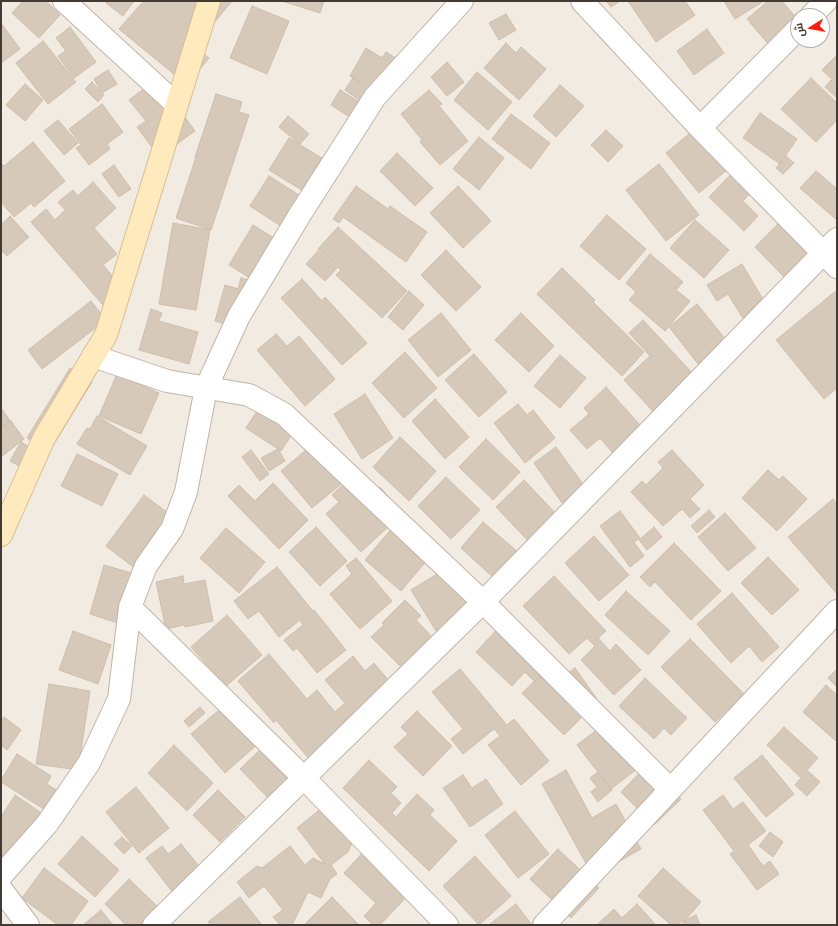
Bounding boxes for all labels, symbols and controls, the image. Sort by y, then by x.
north arrow [790,8,830,48]
text: ش [790,22,808,39]

